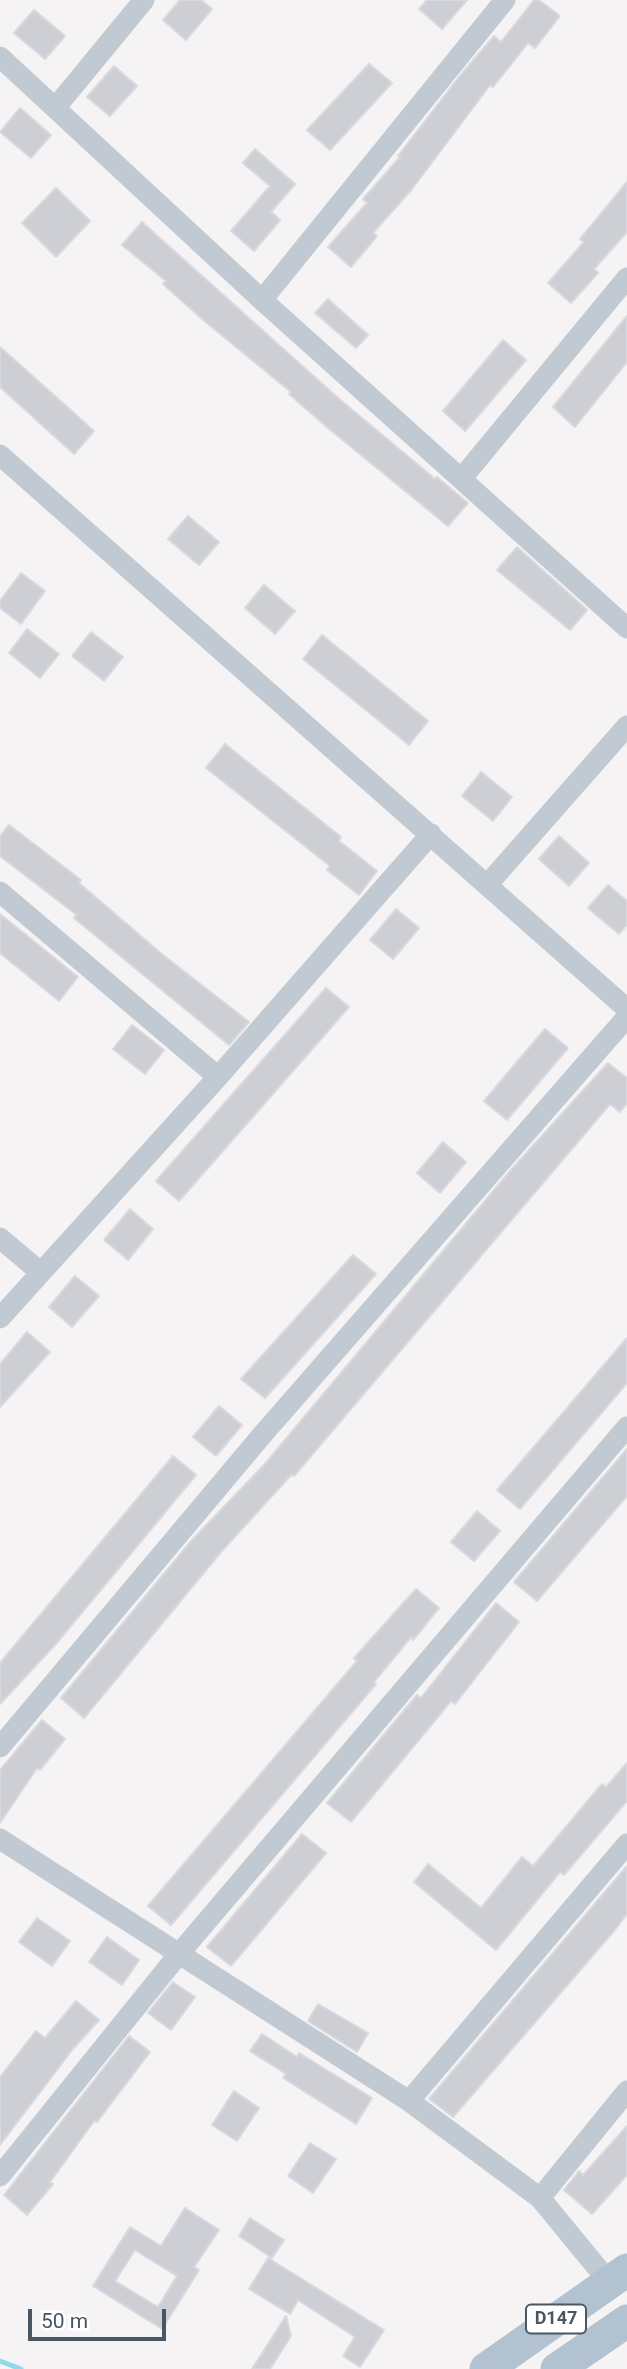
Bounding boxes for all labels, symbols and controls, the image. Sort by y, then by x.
scale bar [32,2296,170,2340]
road number: D147 [526,2304,586,2334]
text: 50 m [41,2309,88,2333]

